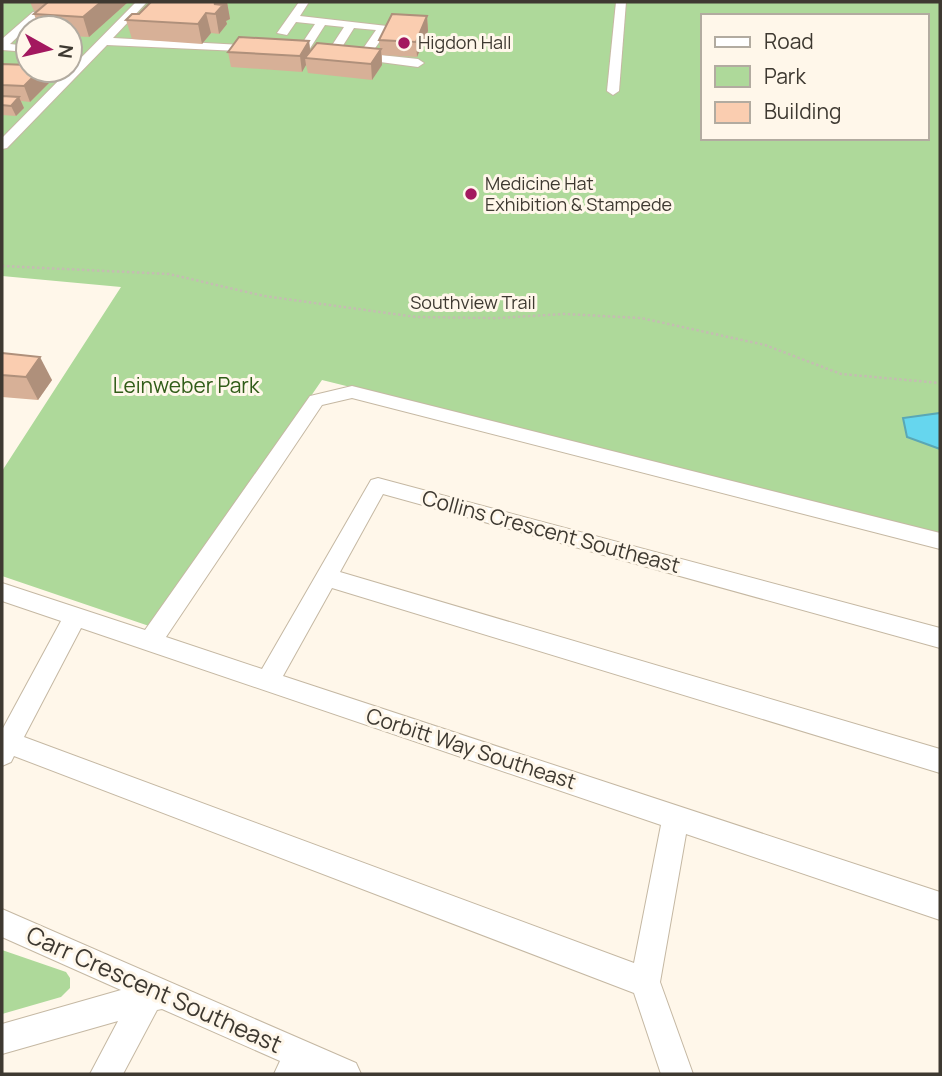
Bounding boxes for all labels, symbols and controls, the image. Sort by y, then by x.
north arrow [14,14,84,84]
legend [701,14,928,140]
text: Road [764,27,814,55]
place label: Higdon Hall [418,30,512,54]
marker: Higdon Hall [396,35,412,51]
text: N [52,43,80,60]
text: Park [764,62,806,90]
text: Building [764,97,841,125]
place label: Medicine Hat Exhibition & Stampede [485,171,672,216]
marker: Medicine Hat Exhibition & Stampede [463,186,479,202]
street label: Southview Trail [410,290,536,314]
park label: Leinweber Park [113,371,260,399]
street label: Collins Crescent Southeast [419,483,683,579]
street label: Corbitt Way Southeast [363,701,580,795]
street label: Carr Crescent Southeast [22,917,288,1060]

